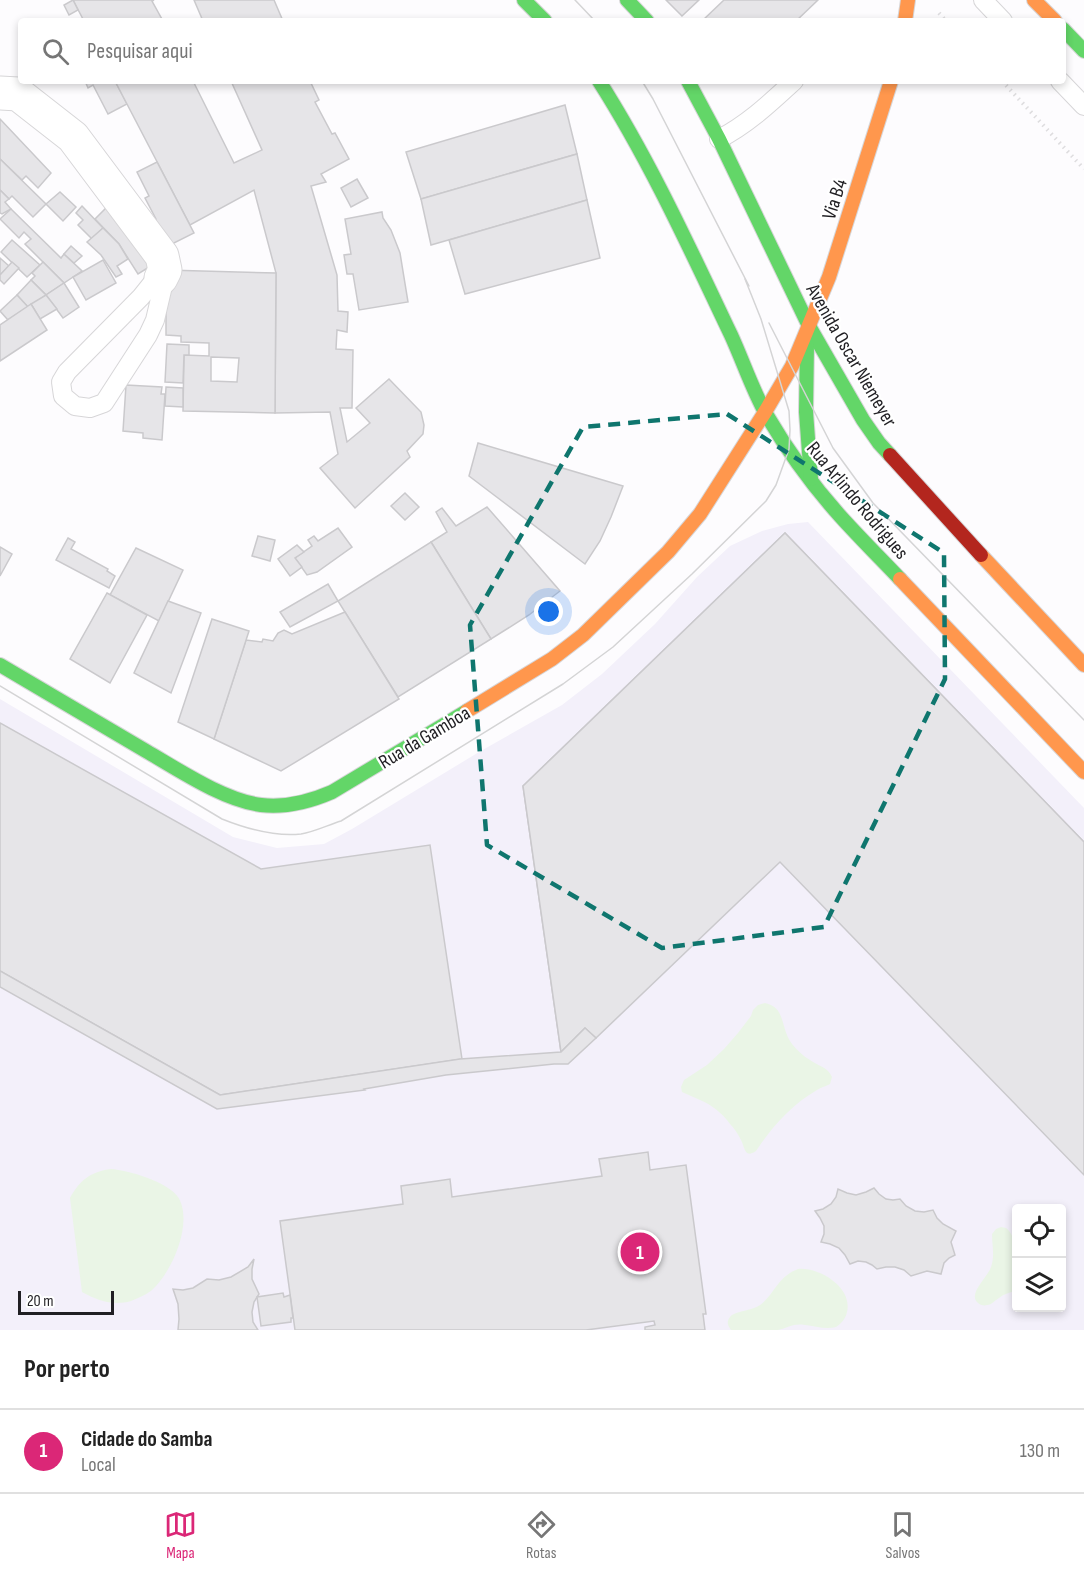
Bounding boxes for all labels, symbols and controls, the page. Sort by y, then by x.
search box [18,18,1066,84]
icon: search [39,35,72,68]
text: Pesquisar aqui [87,38,192,65]
street label: Via B4 [817,176,853,223]
street label: Avenida Oscar Niemeyer [800,279,902,431]
street label: Rua Arlindo Rodrigues [801,437,913,564]
your location [534,597,563,626]
street label: Rua da Gamboa [374,701,475,775]
map controls [1012,1204,1066,1312]
button: locate [1012,1204,1066,1258]
pin: 1 [620,1230,660,1274]
button: layers [1012,1258,1066,1312]
scale bar [18,1288,114,1316]
text: 20 m [27,1292,54,1311]
text: Por perto [24,1354,110,1385]
text: Cidade do Samba [81,1426,212,1453]
text: 1 [40,1439,47,1463]
text: 130 m [1020,1439,1060,1463]
text: Local [81,1453,116,1477]
tab: Mapa [164,1508,197,1563]
tab: Rotas [525,1508,558,1563]
tab: Salvos [886,1508,920,1563]

